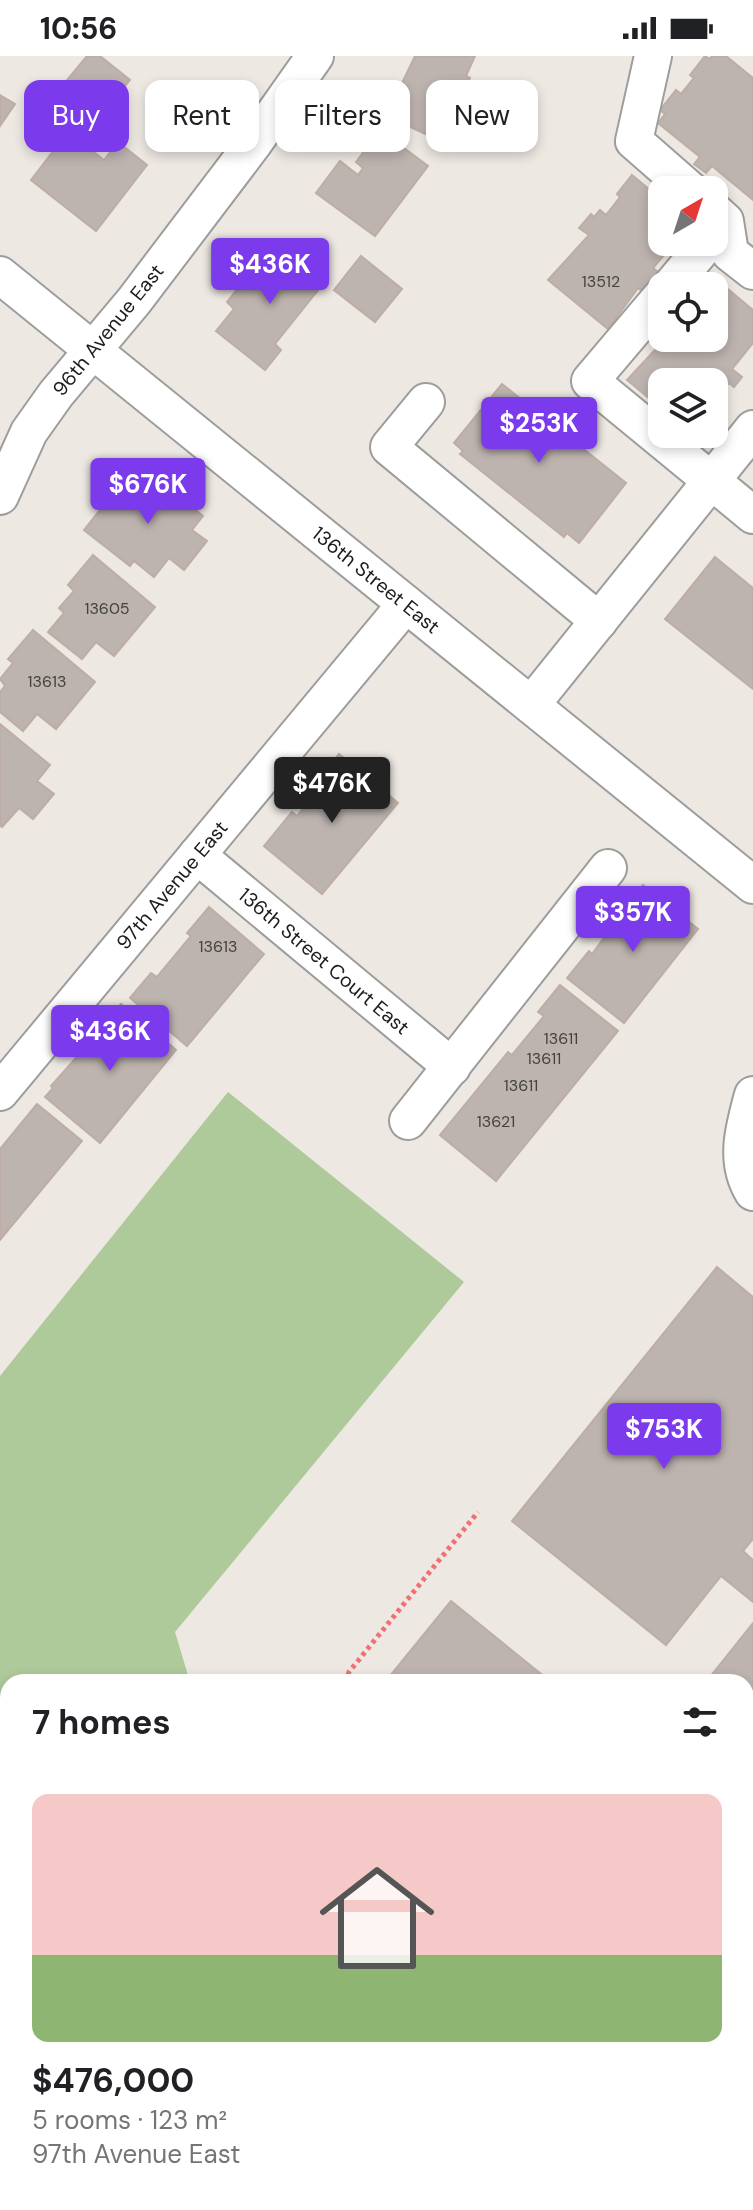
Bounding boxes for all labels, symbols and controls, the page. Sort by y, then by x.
text: 10:56 [40,9,117,48]
chip: Buy [24,80,129,152]
chip: Rent [145,80,259,152]
chip: Filters [275,80,410,152]
chip: New [426,80,538,152]
north arrow [648,176,728,256]
map controls [648,176,728,448]
pin: $436K [214,238,326,306]
text: $436K [229,247,311,281]
street label: 96th Avenue East [47,258,169,401]
house number: 13512 [582,271,620,292]
button: locate [648,272,728,352]
button: layers [648,368,728,448]
pin: $253K [483,397,595,465]
text: $253K [499,406,579,440]
pin: $676K [92,458,204,526]
text: $676K [108,467,188,501]
street label: 136th Street East [307,521,445,640]
house number: 13605 [84,598,130,619]
house number: 13613 [28,671,66,692]
pin: $476K [276,757,388,825]
text: $476K [292,766,372,800]
street label: 97th Avenue East [111,815,234,955]
street label: 136th Street Court East [233,882,415,1040]
pin: $357K [577,886,689,954]
text: $357K [594,895,672,929]
house number: 13613 [199,936,237,957]
pin: $436K [54,1005,166,1073]
text: $436K [69,1014,151,1048]
house number: 13611 [544,1028,578,1049]
house number: 13611 [527,1048,561,1069]
house number: 13611 [504,1075,538,1096]
house number: 13621 [477,1111,515,1132]
pin: $753K [608,1403,720,1471]
text: $753K [625,1412,703,1446]
text: 7 homes [32,1700,171,1745]
icon: filters [678,1700,722,1744]
icon: home [305,1846,449,1990]
text: $476,000 [32,2058,194,2103]
text: 5 rooms · 123 m² [32,2103,227,2137]
text: 97th Avenue East [32,2137,240,2171]

